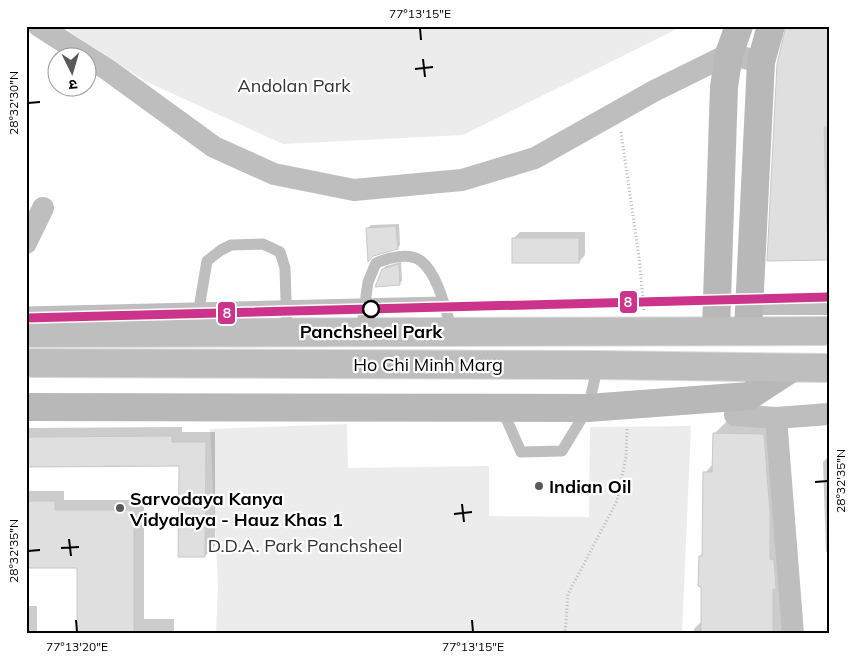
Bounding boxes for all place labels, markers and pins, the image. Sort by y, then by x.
marker: Panchsheel Park [362,300,380,318]
place label: Panchsheel Park [300,320,443,343]
place label: Indian Oil [549,475,631,498]
marker: Indian Oil [533,480,545,492]
place label: Sarvodaya Kanya Vidyalaya - Hauz Khas 1 [129,487,343,531]
marker: Sarvodaya Kanya Vidyalaya - Hauz Khas 1 [114,502,126,514]

